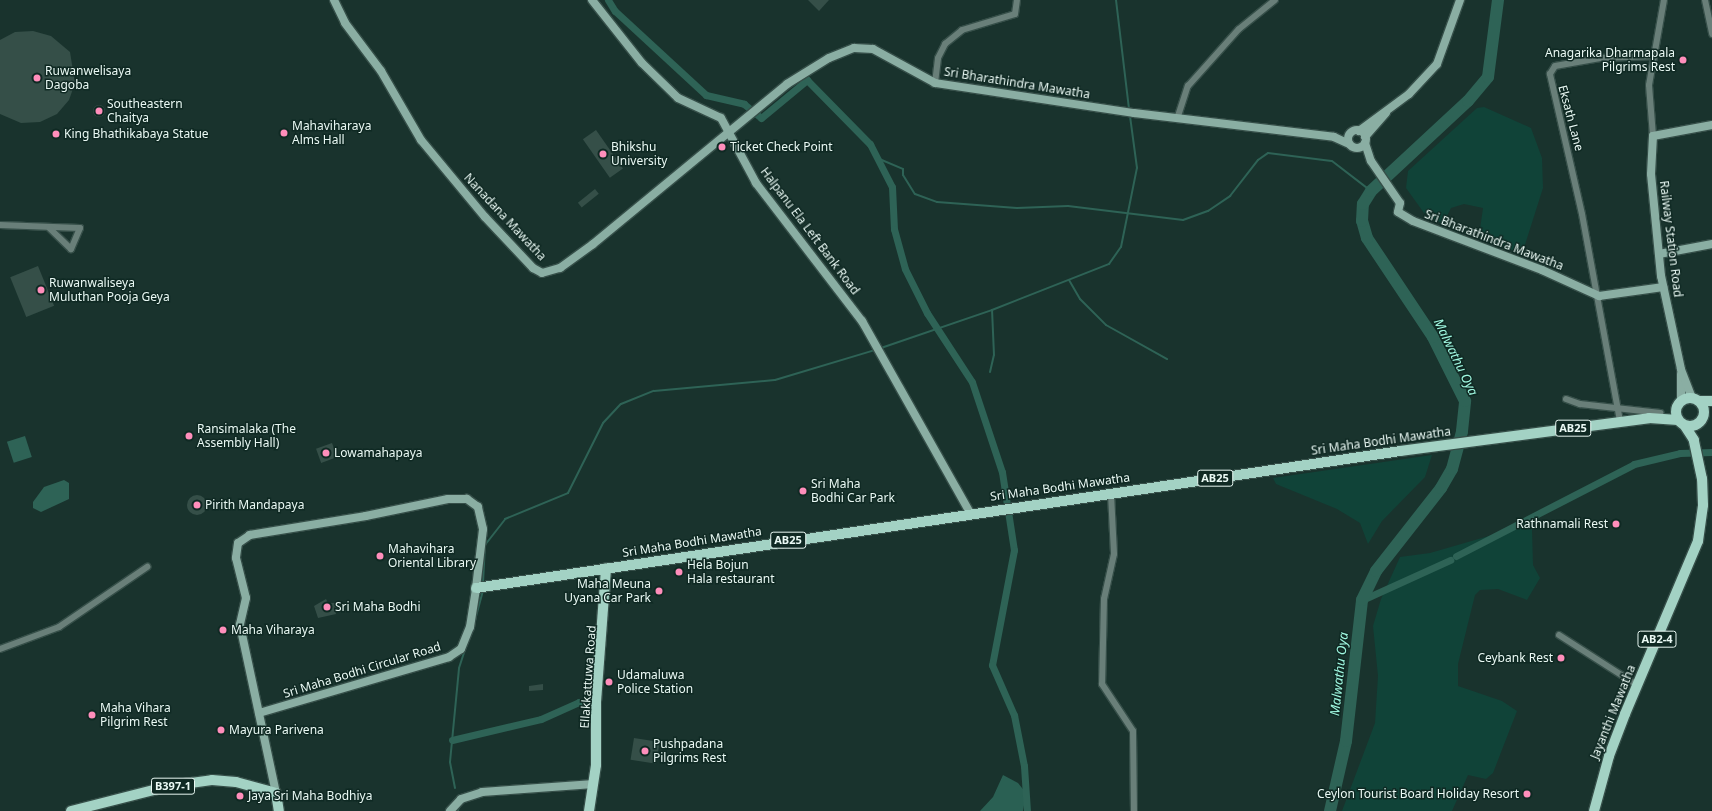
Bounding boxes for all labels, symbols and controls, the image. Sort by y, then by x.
place label: Anagarika Dharmapala Pilgrims Rest [1545,46,1675,74]
marker: Anagarika Dharmapala Pilgrims Rest [1678,55,1688,65]
place label: Ruwanwelisaya Dagoba [45,64,131,92]
street label: Sri Bharathindra Mawatha [943,64,1091,102]
marker: Ruwanwelisaya Dagoba [32,73,42,83]
street label: Eksath Lane [1555,83,1587,153]
place label: Southeastern Chaitya [107,97,183,125]
marker: Southeastern Chaitya [94,106,104,116]
place label: Mahaviharaya Alms Hall [292,119,371,147]
place label: King Bhathikabaya Statue [64,127,209,141]
marker: Mahaviharaya Alms Hall [279,128,289,138]
marker: King Bhathikabaya Statue [51,129,61,139]
place label: Bhikshu University [611,140,667,168]
place label: Ticket Check Point [730,140,833,154]
marker: Ticket Check Point [717,142,727,152]
marker: Bhikshu University [598,149,608,159]
street label: Halpanu Ela Left Bank Road [758,165,862,297]
street label: Nanadana Mawatha [461,171,549,263]
street label: Railway Station Road [1657,180,1685,298]
street label: Sri Bharathindra Mawatha [1423,207,1565,273]
place label: Ruwanwaliseya Muluthan Pooja Geya [49,276,170,304]
marker: Ruwanwaliseya Muluthan Pooja Geya [36,285,46,295]
water label: Malwathu Oya [1431,316,1481,398]
road number: AB25 [1555,419,1591,437]
place label: Ransimalaka (The Assembly Hall) [197,422,296,450]
street label: Sri Maha Bodhi Mawatha [1310,424,1452,458]
marker: Ransimalaka (The Assembly Hall) [184,431,194,441]
place label: Lowamahapaya [334,446,423,460]
marker: Lowamahapaya [321,448,331,458]
road number: AB25 [1197,469,1233,487]
street label: Sri Maha Bodhi Mawatha [989,470,1131,504]
place label: Sri Maha Bodhi Car Park [811,477,895,505]
marker: Sri Maha Bodhi Car Park [798,486,808,496]
place label: Pirith Mandapaya [205,498,304,512]
marker: Pirith Mandapaya [192,500,202,510]
place label: Rathnamali Rest [1516,517,1608,531]
marker: Rathnamali Rest [1611,519,1621,529]
street label: Sri Maha Bodhi Mawatha [621,524,763,560]
road number: AB25 [770,531,806,549]
place label: Mahavihara Oriental Library [388,542,476,570]
marker: Mahavihara Oriental Library [375,551,385,561]
place label: Hela Bojun Hala restaurant [687,558,774,586]
marker: Hela Bojun Hala restaurant [674,567,684,577]
place label: Maha Meuna Uyana Car Park [564,577,651,605]
marker: Maha Meuna Uyana Car Park [654,586,664,596]
place label: Sri Maha Bodhi [335,600,421,614]
marker: Sri Maha Bodhi [322,602,332,612]
place label: Maha Viharaya [231,623,315,637]
marker: Maha Viharaya [218,625,228,635]
street label: Ellakkattuwa Road [577,625,599,729]
road number: AB2-4 [1637,630,1677,648]
water label: Malwathu Oya [1327,631,1351,717]
street label: Sri Maha Bodhi Circular Road [281,639,443,701]
place label: Ceybank Rest [1477,651,1553,665]
marker: Ceybank Rest [1556,653,1566,663]
street label: Jayanthi Mawatha [1588,663,1638,761]
place label: Udamaluwa Police Station [617,668,693,696]
marker: Udamaluwa Police Station [604,677,614,687]
place label: Maha Vihara Pilgrim Rest [100,701,171,729]
marker: Maha Vihara Pilgrim Rest [87,710,97,720]
place label: Mayura Parivena [229,723,324,737]
marker: Mayura Parivena [216,725,226,735]
place label: Pushpadana Pilgrims Rest [653,737,726,765]
marker: Pushpadana Pilgrims Rest [640,746,650,756]
road number: B397-1 [150,777,196,795]
place label: Ceylon Tourist Board Holiday Resort [1317,787,1519,801]
place label: Jaya Sri Maha Bodhiya [248,789,372,803]
marker: Ceylon Tourist Board Holiday Resort [1522,789,1532,799]
marker: Jaya Sri Maha Bodhiya [235,791,245,801]

